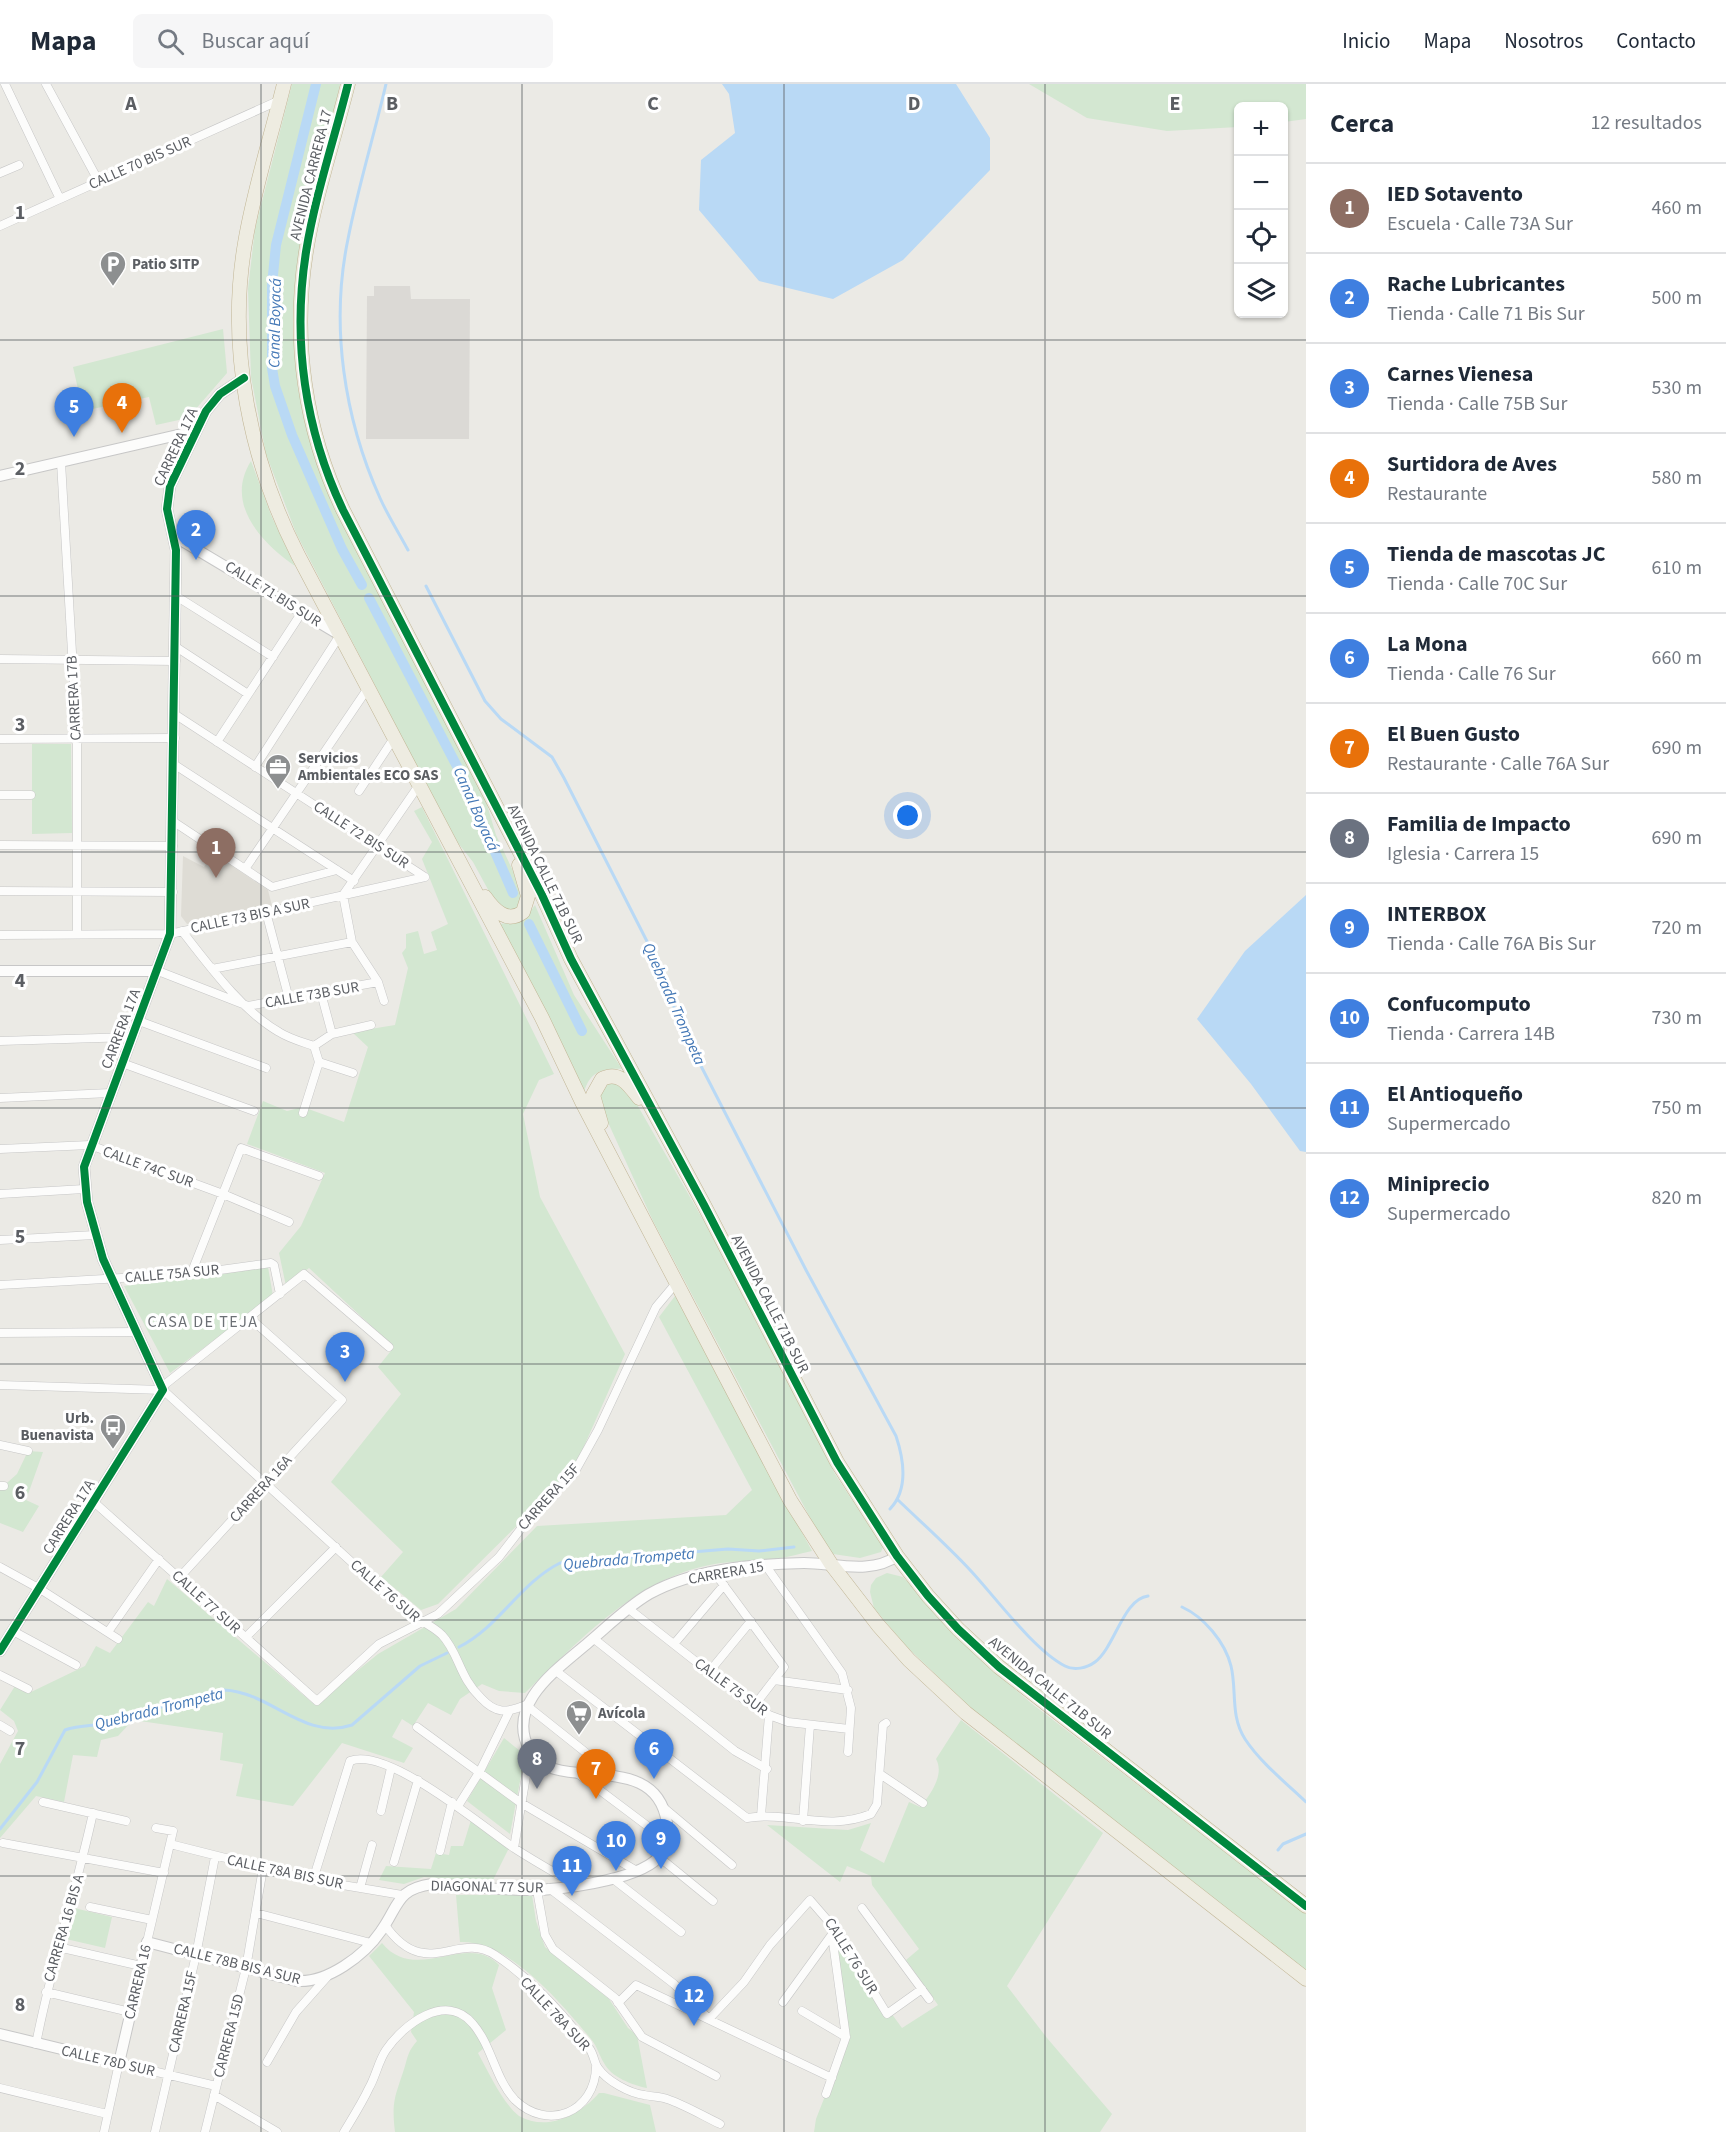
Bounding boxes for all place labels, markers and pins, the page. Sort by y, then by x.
parking icon: Patio SITP [98,249,128,287]
place label: Patio SITP [132,254,199,275]
pin: 4 [102,384,142,433]
pin: 5 [54,388,94,437]
pin: 2 [176,510,216,560]
place label: Servicios Ambientales ECO SAS [297,748,439,786]
office icon: Servicios Ambientales ECO SAS [263,752,293,790]
pin: 1 [196,828,236,878]
pin: 3 [326,1332,364,1382]
place label: Urb. Buenavista [20,1408,94,1446]
bus stop icon: Urb. Buenavista [98,1412,128,1450]
supermarket icon: Avícola [564,1698,594,1736]
place label: Avícola [597,1703,646,1724]
pin: 6 [634,1730,674,1779]
pin: 8 [518,1740,556,1789]
pin: 7 [576,1750,616,1799]
pin: 9 [642,1820,680,1869]
pin: 10 [596,1822,636,1871]
pin: 11 [552,1846,592,1896]
pin: 12 [674,1976,714,2026]

